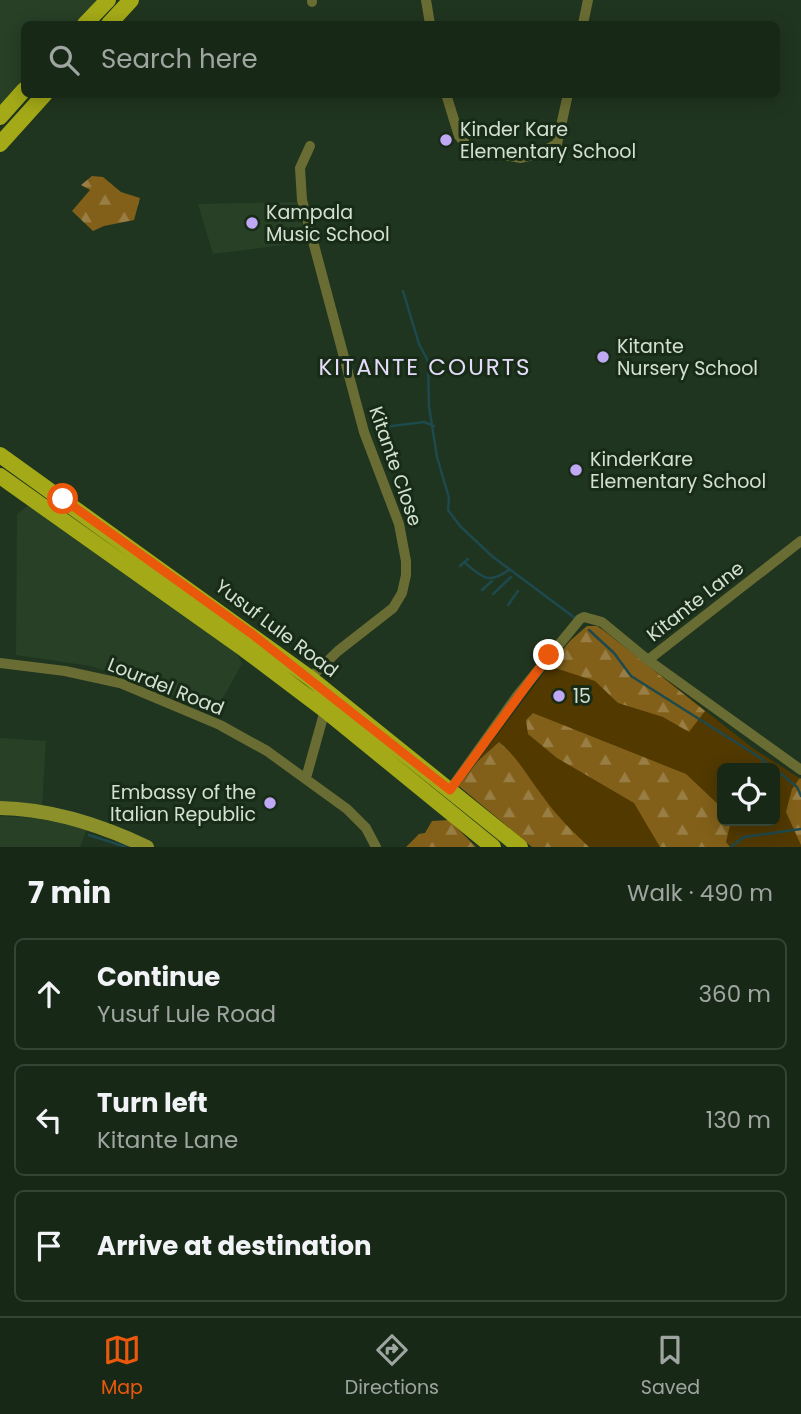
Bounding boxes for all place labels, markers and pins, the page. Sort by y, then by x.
place label: Kinder Kare Elementary School [460,116,636,165]
marker: Kinder Kare Elementary School [438,132,454,148]
place label: Kampala Music School [266,199,390,248]
marker: Kampala Music School [244,215,260,231]
place label: Kitante Nursery School [617,333,758,382]
marker: Kitante Nursery School [595,349,611,365]
place label: KinderKare Elementary School [590,446,766,495]
marker: KinderKare Elementary School [568,462,584,478]
place label: 15 [573,683,591,710]
marker: 15 [551,688,567,704]
place label: Embassy of the Italian Republic [110,779,256,828]
marker: Embassy of the Italian Republic [262,795,278,811]

